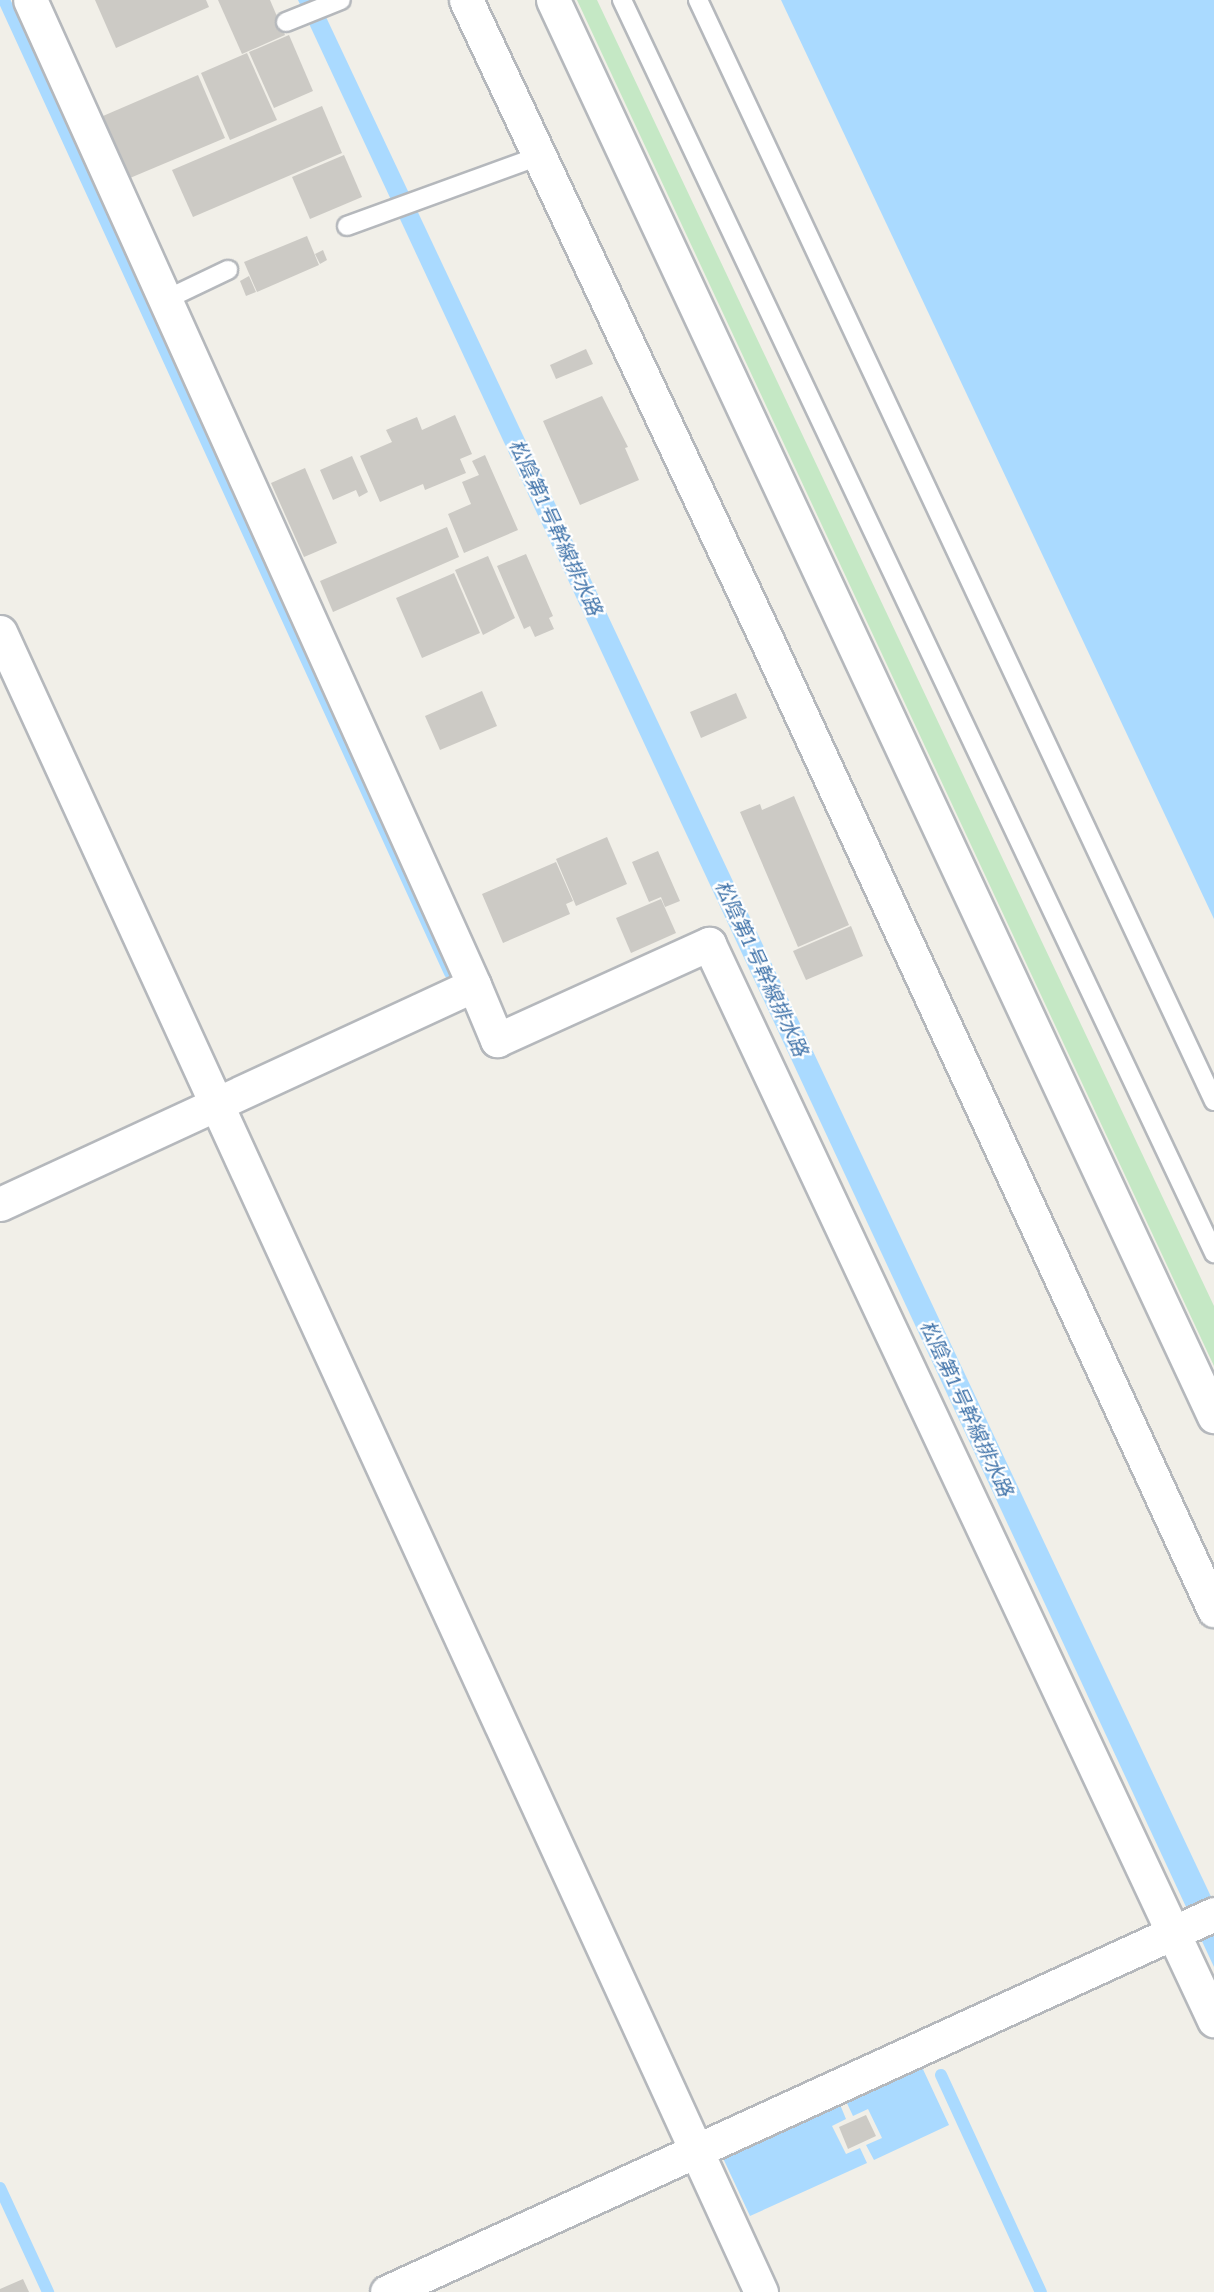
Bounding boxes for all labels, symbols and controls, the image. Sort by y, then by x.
water label: 松陰第1号幹線排水路 [505,435,607,619]
water label: 松陰第1号幹線排水路 [711,876,813,1060]
water label: 松陰第1号幹線排水路 [916,1316,1018,1500]

